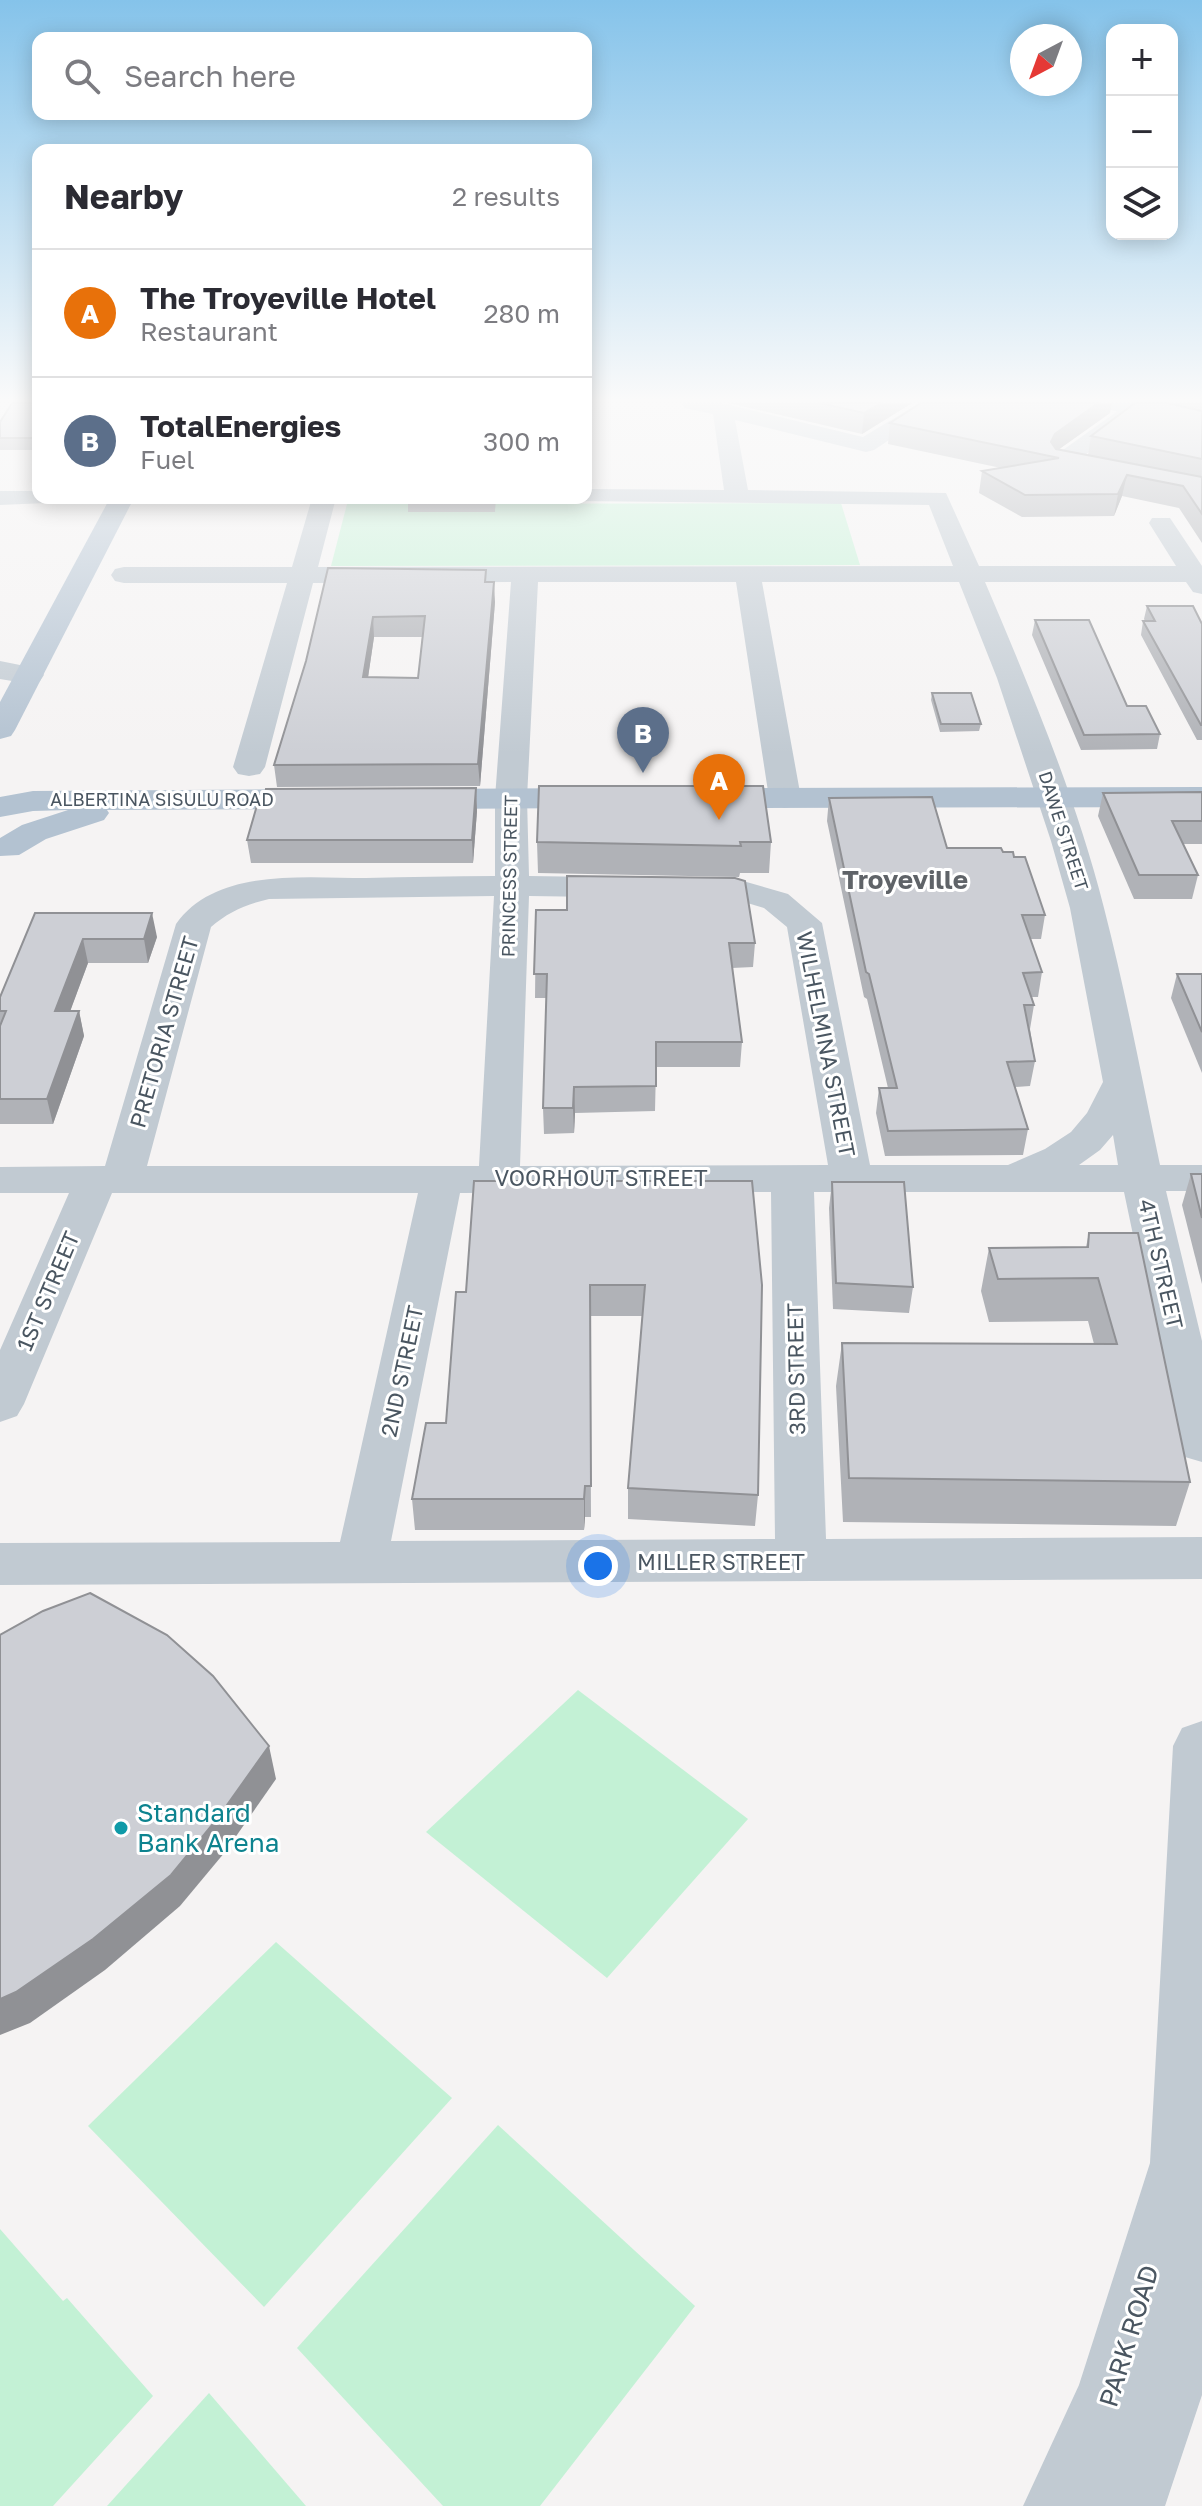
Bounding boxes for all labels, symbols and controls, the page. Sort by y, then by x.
north arrow [1010,24,1082,96]
map controls [1106,24,1178,240]
button: + [1106,24,1178,96]
search box [32,32,592,120]
icon: search [60,54,104,98]
text: Search here [124,58,296,94]
button: − [1106,96,1178,168]
button: layers [1106,168,1178,240]
text: Nearby [64,176,184,216]
text: 2 results [452,181,560,212]
text: The Troyeville Hotel [140,280,436,316]
text: A [81,298,99,329]
text: 280 m [483,298,560,329]
text: Restaurant [140,316,278,347]
text: TotalEnergies [140,408,341,444]
text: B [81,426,99,457]
text: 300 m [483,426,560,457]
text: Fuel [140,444,195,475]
pin: B [617,707,669,773]
pin: A [693,754,745,820]
street label: DAWE STREET [1034,768,1094,893]
street label: ALBERTINA SISULU ROAD [50,788,274,810]
street label: PRINCESS STREET [497,795,521,957]
district label: Troyeville [842,864,968,895]
street label: WILHELMINA STREET [791,929,862,1159]
street label: PRETORIA STREET [123,933,204,1131]
street label: VOORHOUT STREET [494,1164,708,1191]
street label: 4TH STREET [1133,1196,1190,1332]
street label: 1ST STREET [10,1227,85,1354]
street label: 2ND STREET [374,1302,429,1439]
street label: 3RD STREET [781,1302,810,1435]
your location [578,1546,618,1586]
street label: MILLER STREET [637,1548,805,1575]
place label: Standard Bank Arena [137,1797,279,1858]
marker: Standard Bank Arena [112,1819,130,1837]
street label: PARK ROAD [1092,2261,1165,2410]

